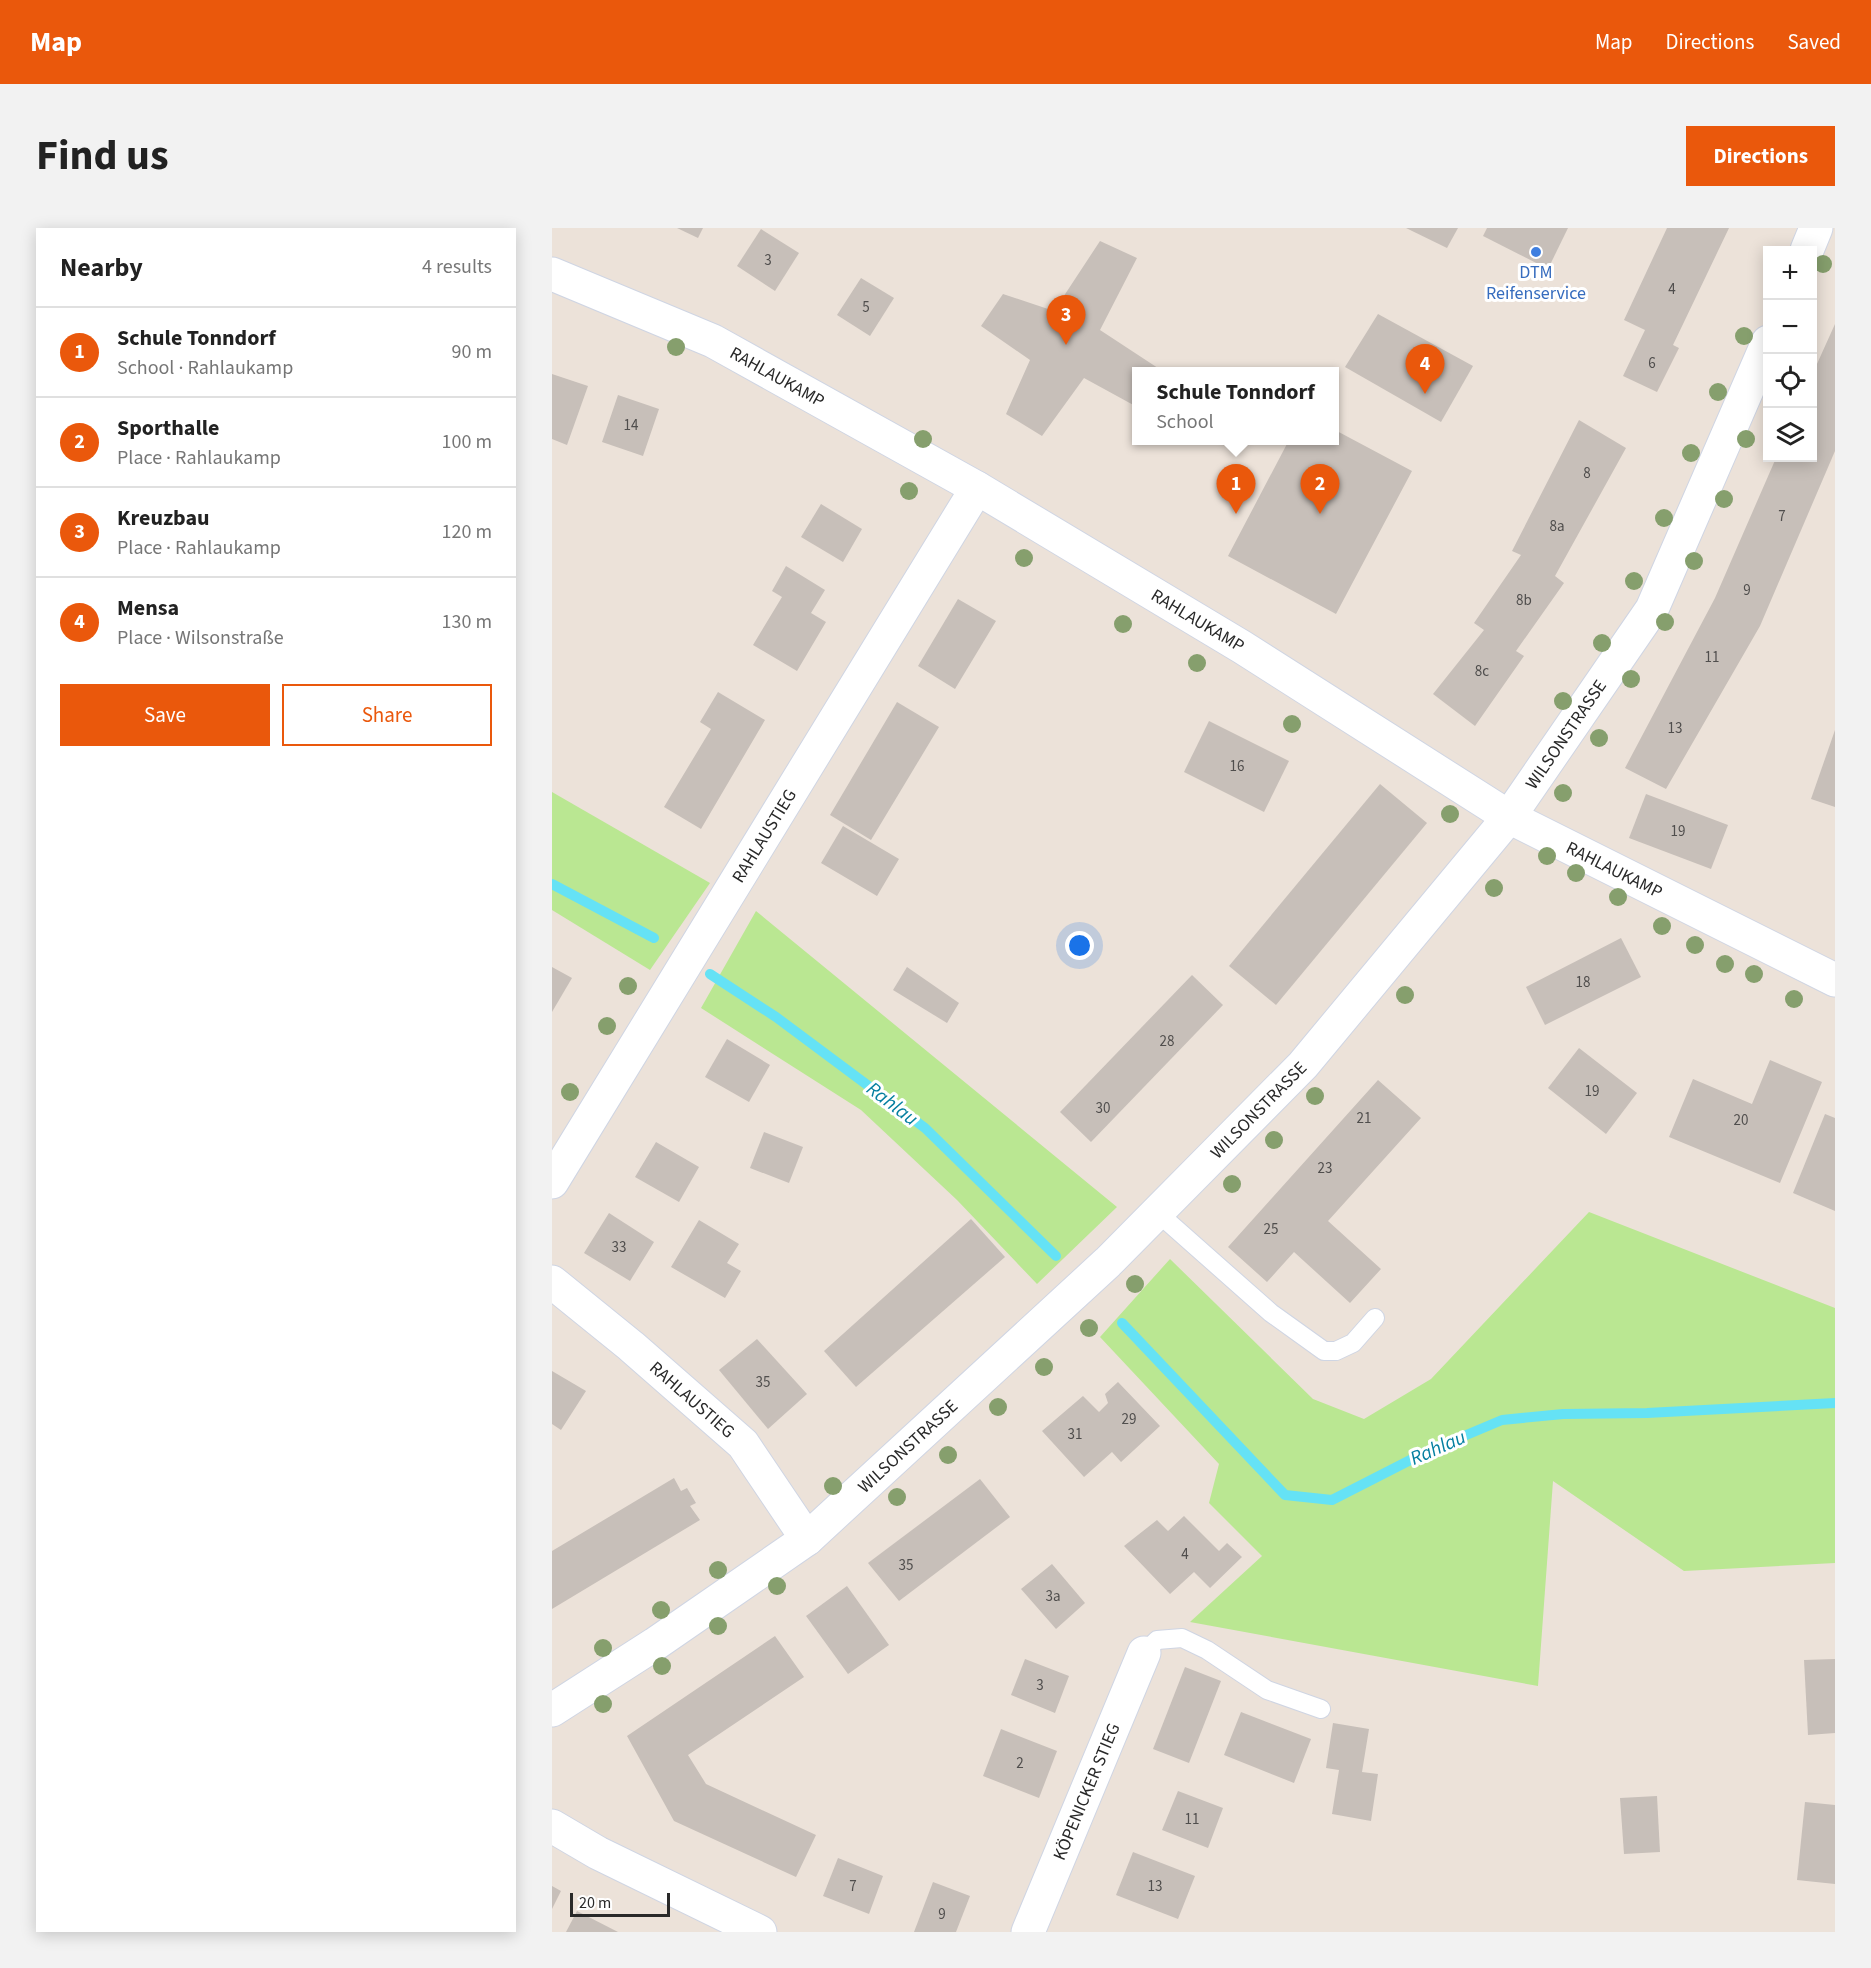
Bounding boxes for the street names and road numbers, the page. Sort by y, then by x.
street label: RAHLAUKAMP [725,340,829,413]
street label: RAHLAUKAMP [1146,583,1249,658]
street label: WILSONSTRASSE [1519,675,1612,794]
street label: RAHLAUSTIEG [726,784,802,887]
street label: RAHLAUKAMP [1562,835,1667,904]
street label: WILSONSTRASSE [1205,1056,1312,1164]
street label: RAHLAUSTIEG [644,1355,740,1444]
street label: WILSONSTRASSE [852,1394,963,1499]
street label: KÖPENICKER STIEG [1047,1719,1126,1864]

